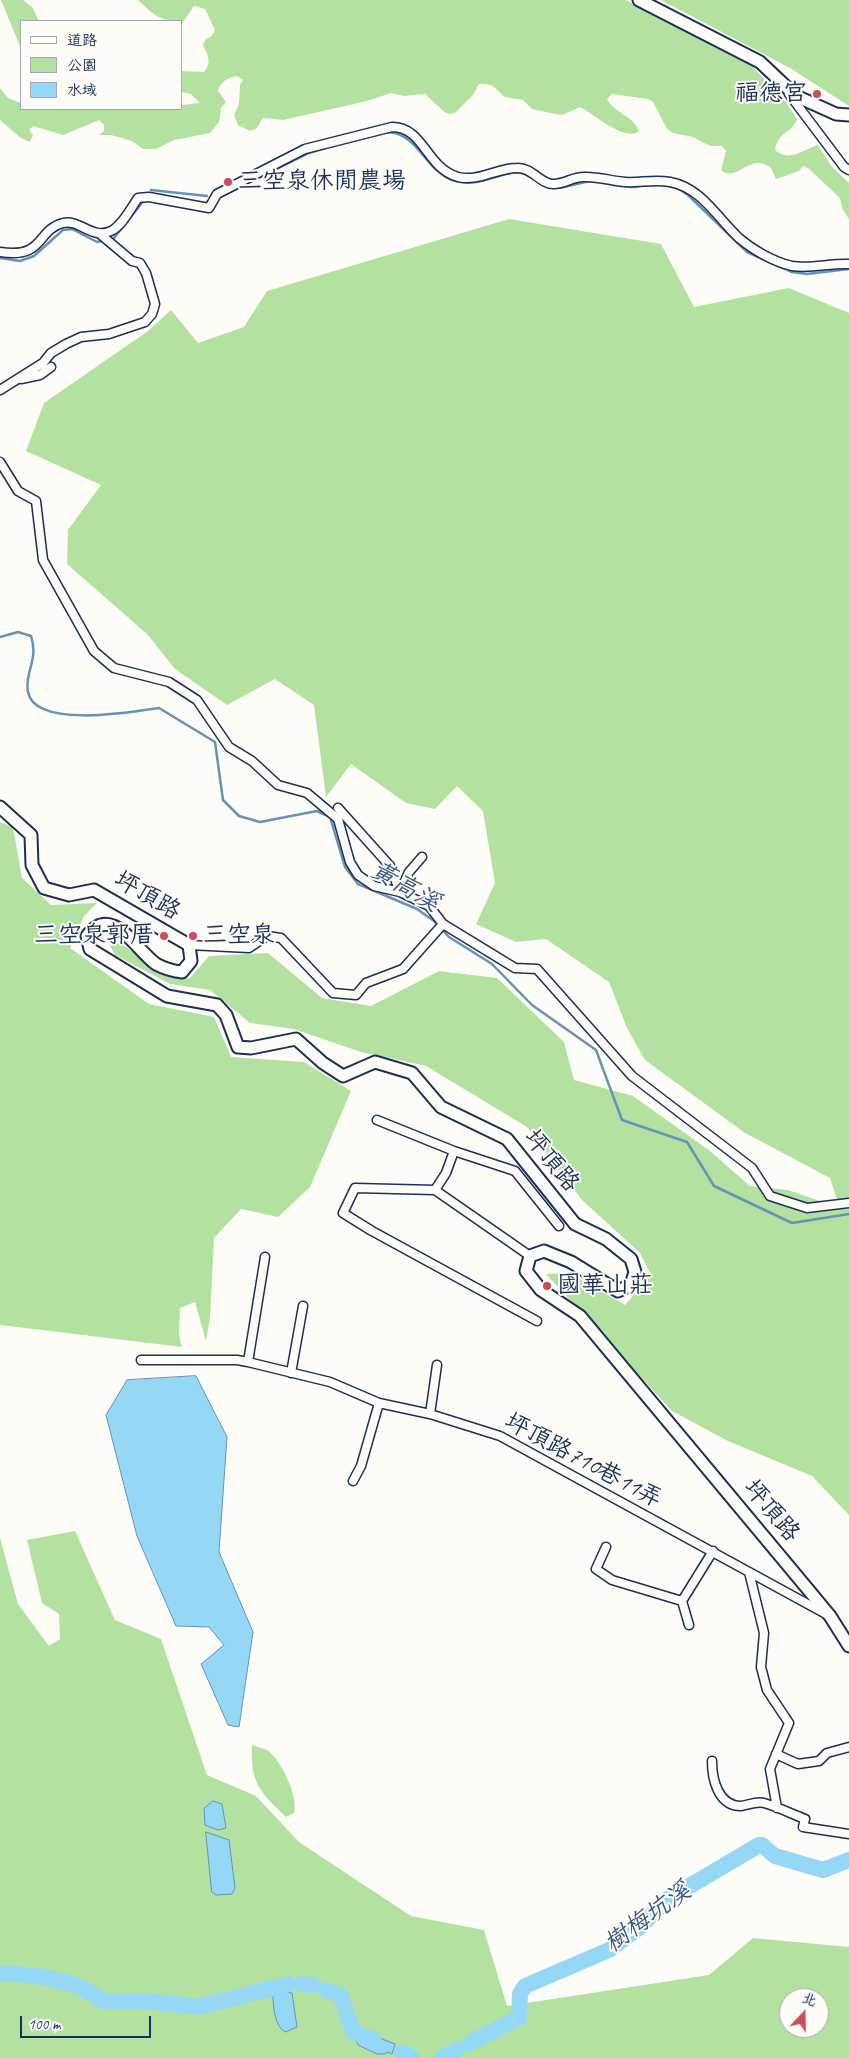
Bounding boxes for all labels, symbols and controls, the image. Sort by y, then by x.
legend [20,20,182,110]
text: 道路 [67,31,97,50]
text: 公園 [67,56,97,75]
place label: 福德宮 [735,80,807,108]
text: 水域 [67,81,97,100]
marker: 福德宮 [811,88,823,100]
place label: 三空泉休閒農場 [238,168,406,196]
marker: 三空泉休閒農場 [222,176,234,188]
water label: 黃高溪 [365,855,445,919]
street label: 坪頂路 [109,866,185,926]
place label: 三空泉郭厝 [34,922,154,950]
place label: 三空泉 [203,922,275,950]
marker: 三空泉郭厝 [158,930,170,942]
marker: 三空泉 [187,930,199,942]
street label: 坪頂路 [517,1124,585,1198]
place label: 國華山莊 [557,1272,653,1300]
marker: 國華山莊 [541,1280,553,1292]
street label: 坪頂路710巷11弄 [499,1407,667,1515]
street label: 坪頂路 [737,1474,805,1548]
water label: 樹梅坑溪 [599,1876,697,1960]
north arrow [779,1988,829,2038]
text: 北 [800,1989,819,2010]
scale bar [22,2006,154,2038]
text: 100 m [28,2015,60,2034]

